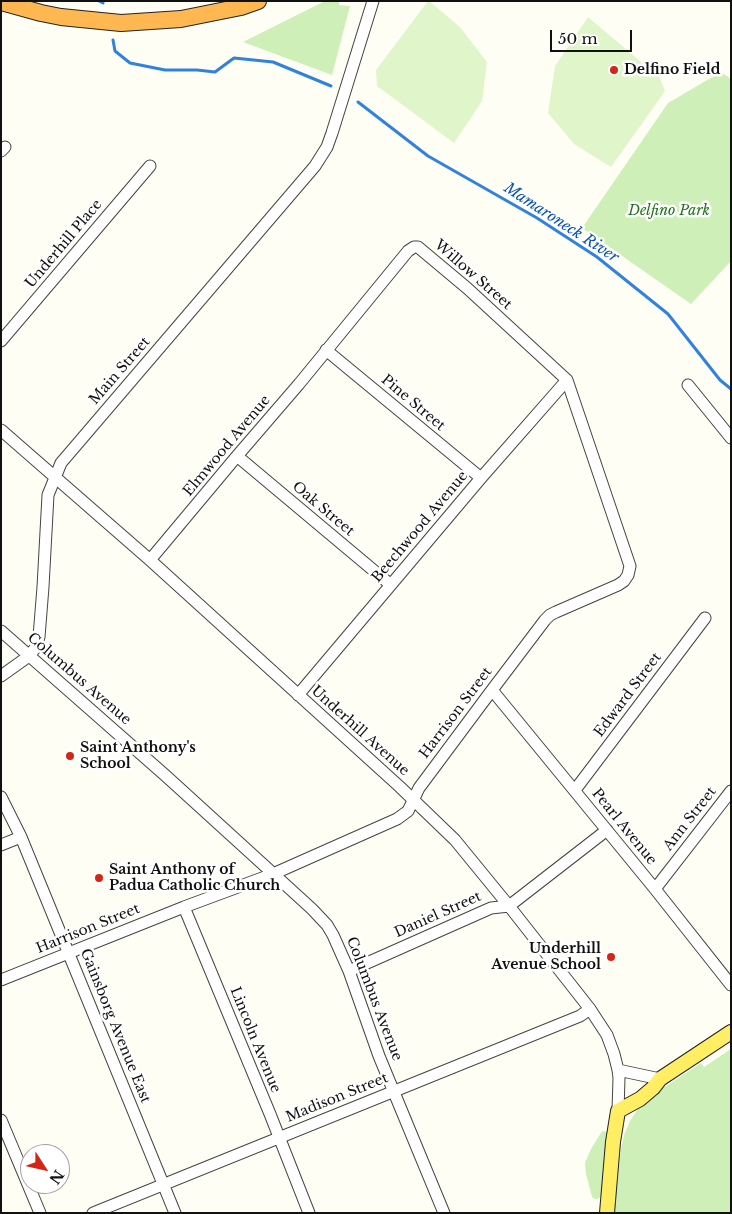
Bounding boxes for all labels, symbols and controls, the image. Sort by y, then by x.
scale bar [552,20,634,52]
text: 50 m [558,29,598,48]
place label: Delfino Field [624,62,720,78]
marker: Delfino Field [608,64,620,76]
water label: Mamaroneck River [500,179,622,267]
street label: Underhill Place [22,196,106,292]
park label: Delfino Park [628,203,710,219]
street label: Willow Street [431,237,515,313]
street label: Main Street [86,334,154,408]
street label: Pine Street [378,371,448,435]
street label: Elmwood Avenue [180,392,274,500]
street label: Beechwood Avenue [368,468,472,586]
street label: Oak Street [289,478,357,540]
street label: Columbus Avenue [24,630,134,728]
street label: Edward Street [591,650,665,740]
street label: Harrison Street [416,664,496,762]
street label: Underhill Avenue [307,683,413,779]
place label: Saint Anthony's School [80,740,196,772]
marker: Saint Anthony's School [64,750,76,762]
street label: Ann Street [660,784,720,854]
street label: Pearl Avenue [588,785,660,869]
place label: Saint Anthony of Padua Catholic Church [109,862,280,894]
marker: Saint Anthony of Padua Catholic Church [93,872,105,884]
street label: Daniel Street [392,888,484,942]
street label: Harrison Street [34,901,142,957]
street label: Columbus Avenue [343,935,405,1063]
place label: Underhill Avenue School [491,941,601,974]
street label: Gainsborg Avenue East [76,946,154,1106]
marker: Underhill Avenue School [605,951,617,963]
street label: Lincoln Avenue [226,985,284,1095]
street label: Madison Street [284,1070,390,1126]
north arrow [20,1144,70,1194]
text: N [45,1166,68,1188]

